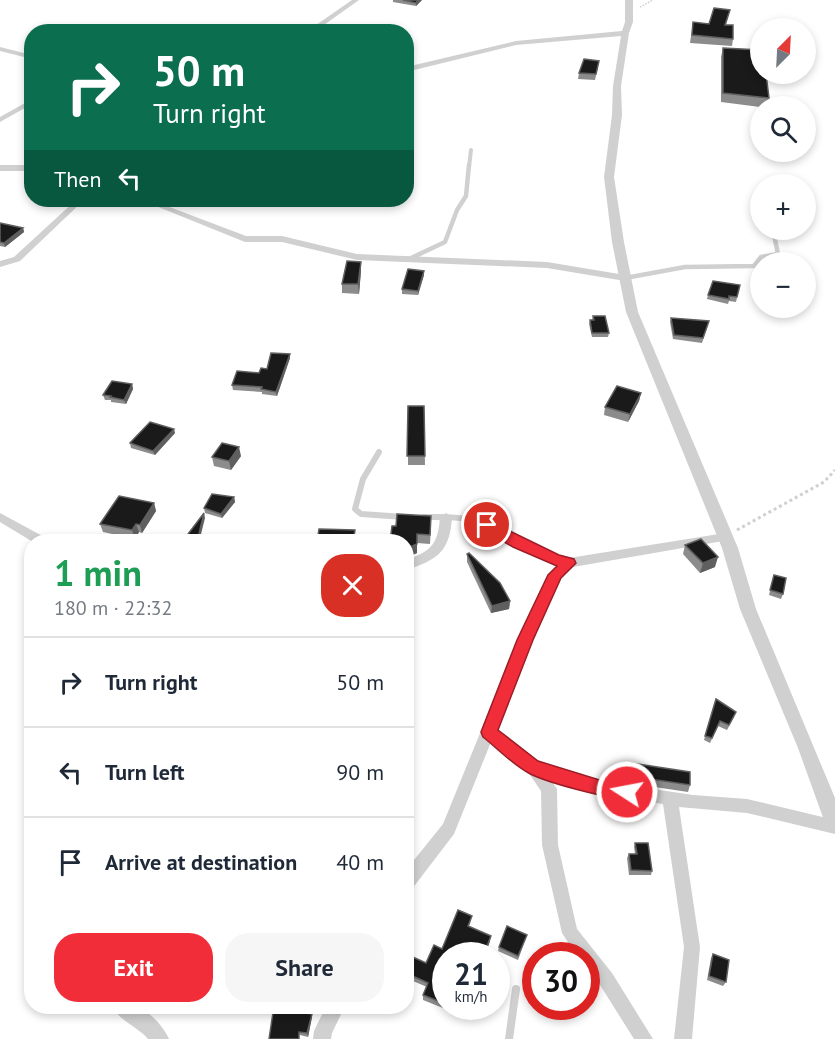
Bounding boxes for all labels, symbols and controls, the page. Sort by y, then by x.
north arrow [750,18,816,84]
map controls [750,18,816,318]
text: 50 m [153,43,245,98]
icon: right [54,48,132,126]
text: Turn right [153,96,266,130]
button: search [750,96,816,162]
icon: left [113,162,146,195]
text: Then [54,165,101,193]
button: + [750,174,816,240]
button: − [750,252,816,318]
pin [461,499,512,550]
icon: arrive [470,508,503,541]
text: 1 min [54,549,142,596]
button: close [321,554,384,617]
text: 180 m · 22:32 [54,595,172,621]
icon: right [54,666,87,699]
text: Turn right [105,668,197,696]
text: 50 m [336,668,384,696]
icon: left [54,756,87,789]
text: Turn left [105,758,185,786]
text: 90 m [336,758,384,786]
position arrow [595,760,659,824]
icon: arrive [54,846,87,879]
text: Arrive at destination [105,848,297,876]
text: 40 m [336,848,384,876]
button: Exit [54,933,213,1002]
button: Share [225,933,384,1002]
speed limit sign: 30 [522,942,600,1020]
text: 21 [454,954,488,993]
text: km/h [455,987,487,1006]

